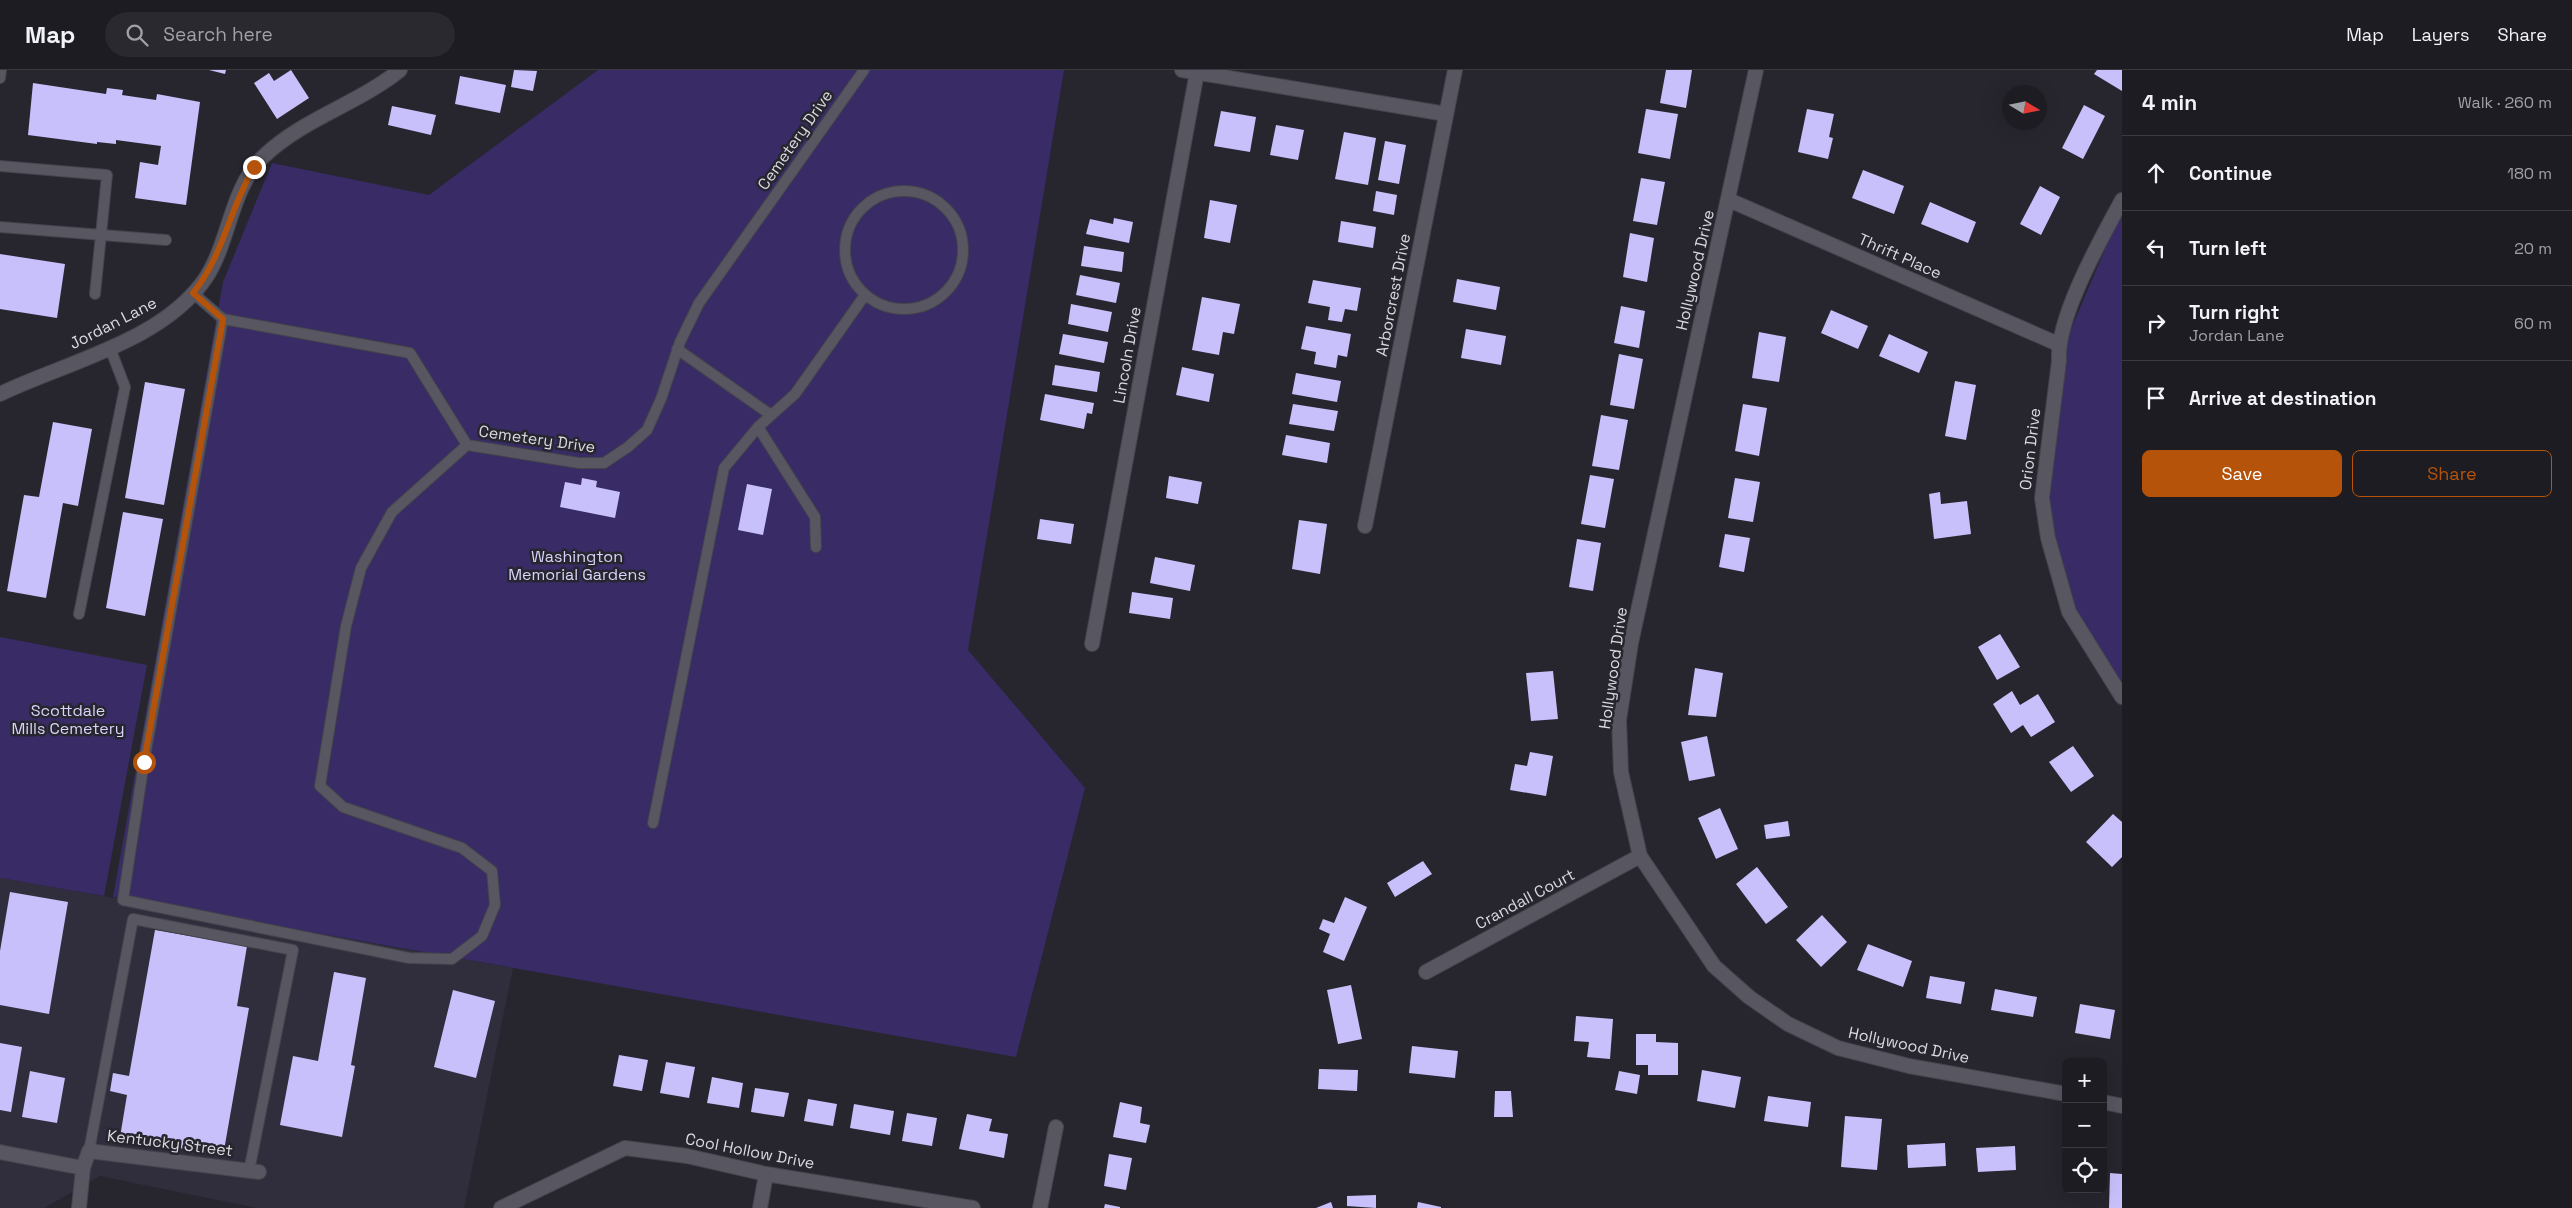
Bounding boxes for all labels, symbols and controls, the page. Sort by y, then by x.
search box [105,12,455,57]
text: Map [25,19,75,50]
icon: search [123,21,151,49]
text: Search here [163,22,273,47]
text: Map [2346,23,2384,46]
text: Layers [2412,23,2469,46]
text: Share [2497,23,2547,46]
north arrow [2002,85,2047,130]
street label: Cemetery Drive [753,86,837,194]
text: 4 min [2142,89,2197,116]
text: Walk · 260 m [2458,92,2552,113]
route end [243,156,266,179]
icon: ahead [2142,159,2170,187]
text: Continue [2189,161,2272,186]
text: 180 m [2507,163,2552,184]
street label: Hollywood Drive [1671,208,1719,332]
street label: Thrift Place [1855,228,1945,284]
street label: Arborcrest Drive [1371,232,1415,358]
icon: left [2142,234,2170,262]
text: Turn left [2189,236,2267,261]
text: 20 m [2514,238,2552,259]
street label: Jordan Lane [66,292,160,354]
text: Turn right [2189,300,2279,325]
street label: Lincoln Drive [1108,305,1146,405]
icon: right [2142,309,2170,337]
text: 60 m [2514,313,2552,334]
text: Jordan Lane [2189,325,2284,346]
icon: arrive [2142,384,2170,412]
text: Arrive at destination [2189,386,2377,411]
street label: Orion Drive [2015,407,2045,491]
street label: Cemetery Drive [477,420,597,458]
button: Save [2142,450,2342,497]
button: Share [2352,450,2552,497]
park label: Washington Memorial Gardens [508,546,646,585]
street label: Hollywood Drive [1594,606,1632,730]
park label: Scottdale Mills Cemetery [11,700,125,739]
route start [133,751,156,774]
street label: Crandall Court [1472,864,1578,934]
street label: Hollywood Drive [1847,1022,1971,1068]
map controls [2062,1058,2107,1193]
button: + [2062,1058,2107,1103]
button: − [2062,1103,2107,1148]
street label: Kentucky Street [106,1125,234,1161]
street label: Cool Hollow Drive [684,1128,816,1174]
button: locate [2062,1148,2107,1193]

